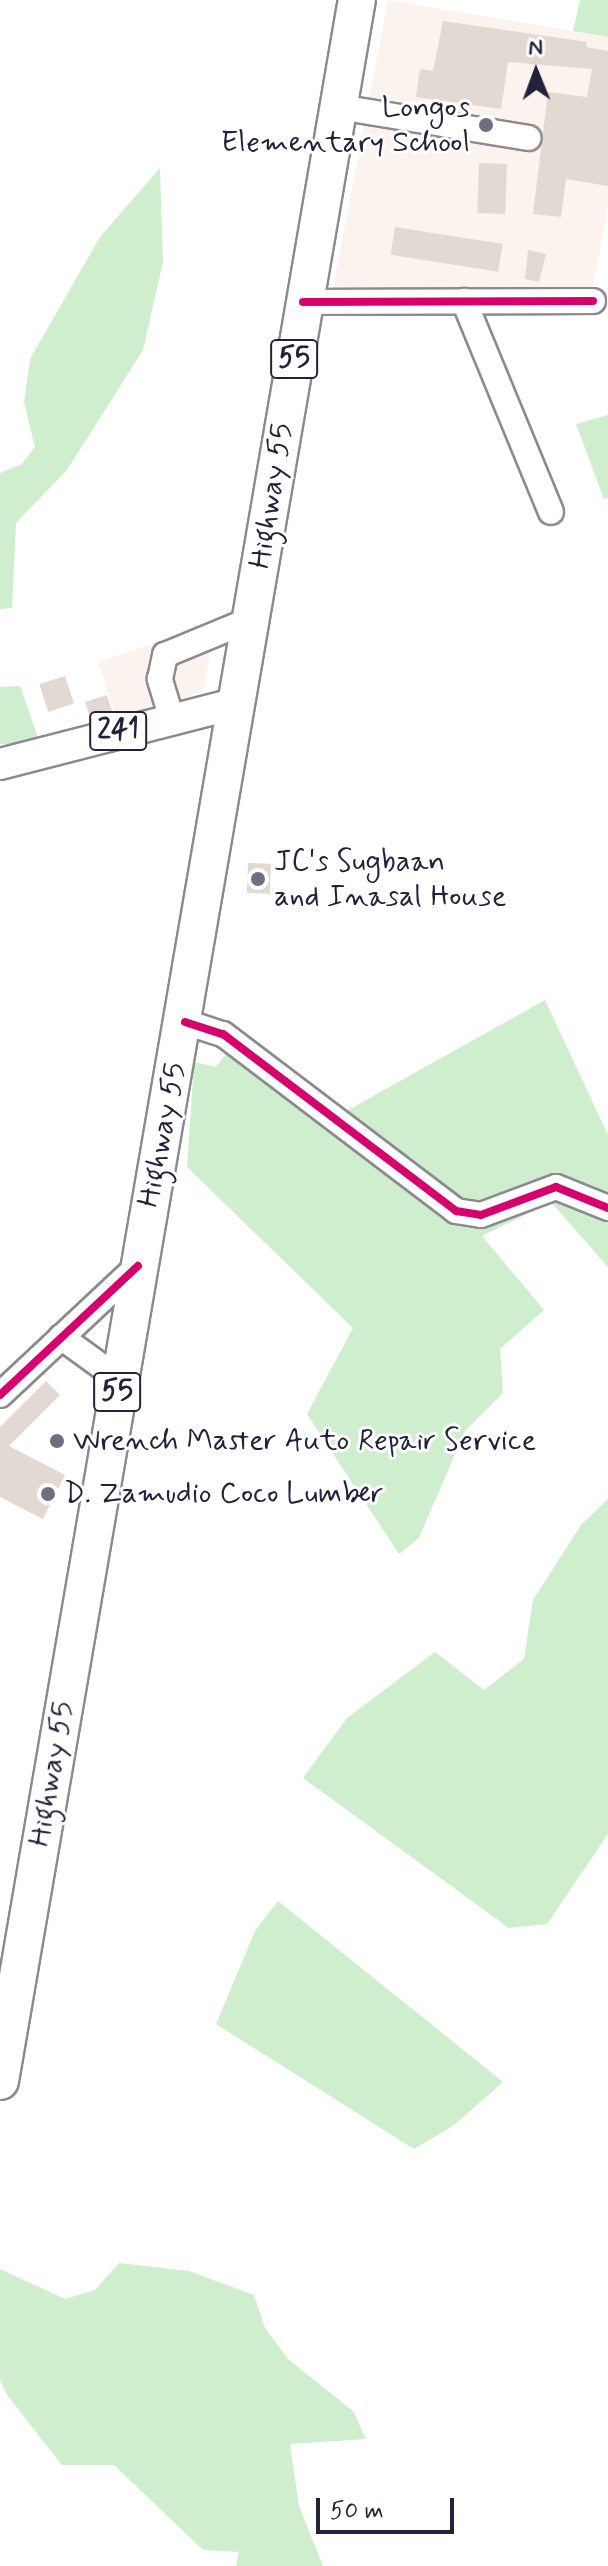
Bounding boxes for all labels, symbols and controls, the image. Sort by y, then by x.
north arrow [496,32,576,112]
text: N [528,34,543,62]
place label: Longos Elementary School [221,90,470,160]
marker: Longos Elementary School [477,116,495,134]
road number: 55 [270,335,318,383]
street label: Highway 55 [243,421,301,571]
road number: 241 [88,707,148,755]
place label: JC's Sugbaan and Inasal House [274,844,490,914]
marker: JC's Sugbaan and Inasal House [249,870,267,888]
street label: Highway 55 [131,1060,195,1210]
road number: 55 [93,1368,141,1416]
place label: Wrench Master Auto Repair Service [73,1423,528,1459]
marker: Wrench Master Auto Repair Service [48,1432,66,1450]
place label: D. Zamudio Coco Lumber [64,1476,389,1512]
marker: D. Zamudio Coco Lumber [39,1485,57,1503]
street label: Highway 55 [22,1699,82,1849]
scale bar [320,2482,458,2532]
text: 50 m [330,2496,384,2527]

